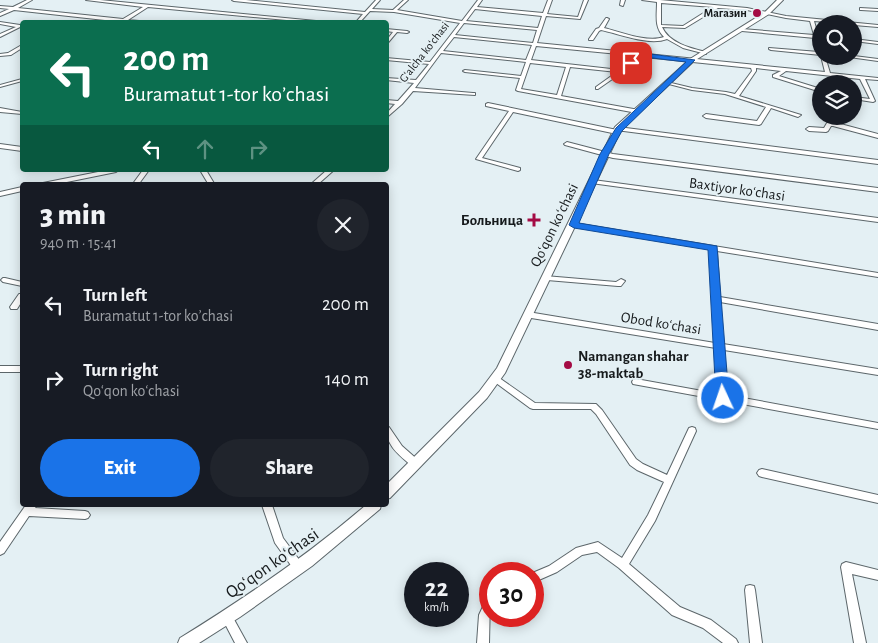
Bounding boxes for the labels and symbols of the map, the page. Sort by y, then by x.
place label: Магазин [704,7,747,19]
marker: Магазин [751,7,763,19]
street label: Gʻalcha koʻchasi [397,20,451,84]
pin [610,42,652,84]
street label: Baxtiyor koʻchasi [688,175,786,204]
street label: Qoʻqon koʻchasi [528,181,581,269]
place label: Больница [461,213,523,228]
marker: Больница [527,213,541,227]
street label: Obod koʻchasi [620,310,702,337]
place label: Namangan shahar 38-maktab [578,349,689,381]
marker: Namangan shahar 38-maktab [562,359,574,371]
position arrow [696,371,748,423]
street label: Qoʻqon koʻchasi [223,525,322,602]
speed limit sign: 30 [479,562,544,627]

